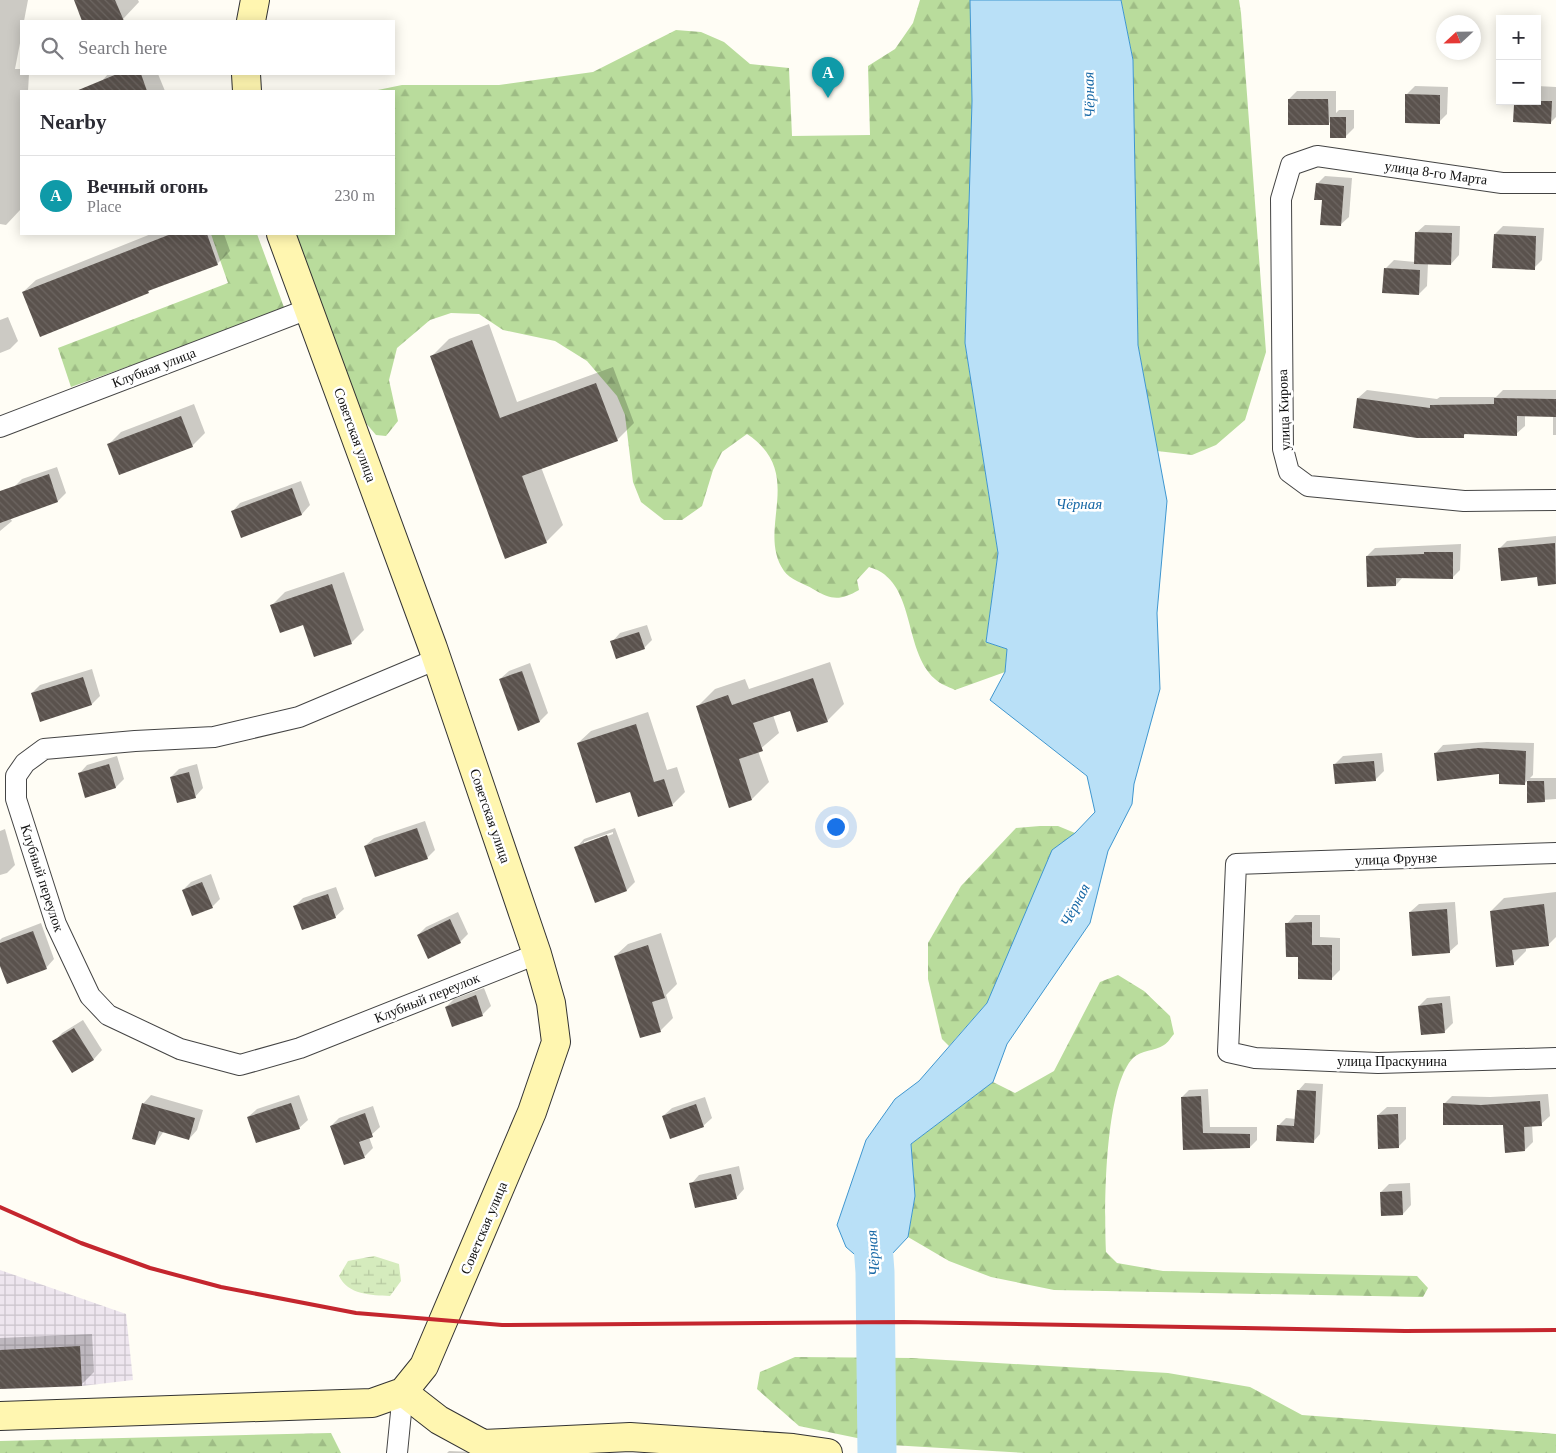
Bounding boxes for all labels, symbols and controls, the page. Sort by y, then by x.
north arrow [1436,15,1481,60]
map controls [1496,15,1541,105]
button: + [1496,15,1541,60]
search box [20,20,395,75]
icon: search [38,34,66,62]
text: Search here [78,37,167,58]
pin: A [812,57,844,98]
button: − [1496,60,1541,105]
water label: Чёрная [1080,72,1098,118]
text: Nearby [40,110,107,134]
street label: улица 8-го Марта [1384,158,1489,188]
text: Вечный огонь [87,176,208,197]
text: A [50,187,62,204]
text: 230 m [335,187,375,204]
text: Place [87,198,122,215]
street label: Клубная улица [110,345,199,391]
street label: улица Кирова [1275,368,1293,451]
street label: Советская улица [331,386,379,485]
water label: Чёрная [1056,496,1102,512]
street label: Советская улица [467,767,513,866]
your location [823,814,849,840]
street label: Клубный переулок [18,822,66,934]
street label: улица Фрунзе [1355,850,1437,868]
water label: Чёрная [1057,881,1093,929]
street label: Клубный переулок [372,970,482,1026]
street label: улица Праскунина [1337,1054,1448,1069]
street label: Советская улица [458,1179,511,1276]
water label: Чёрная [863,1229,883,1277]

